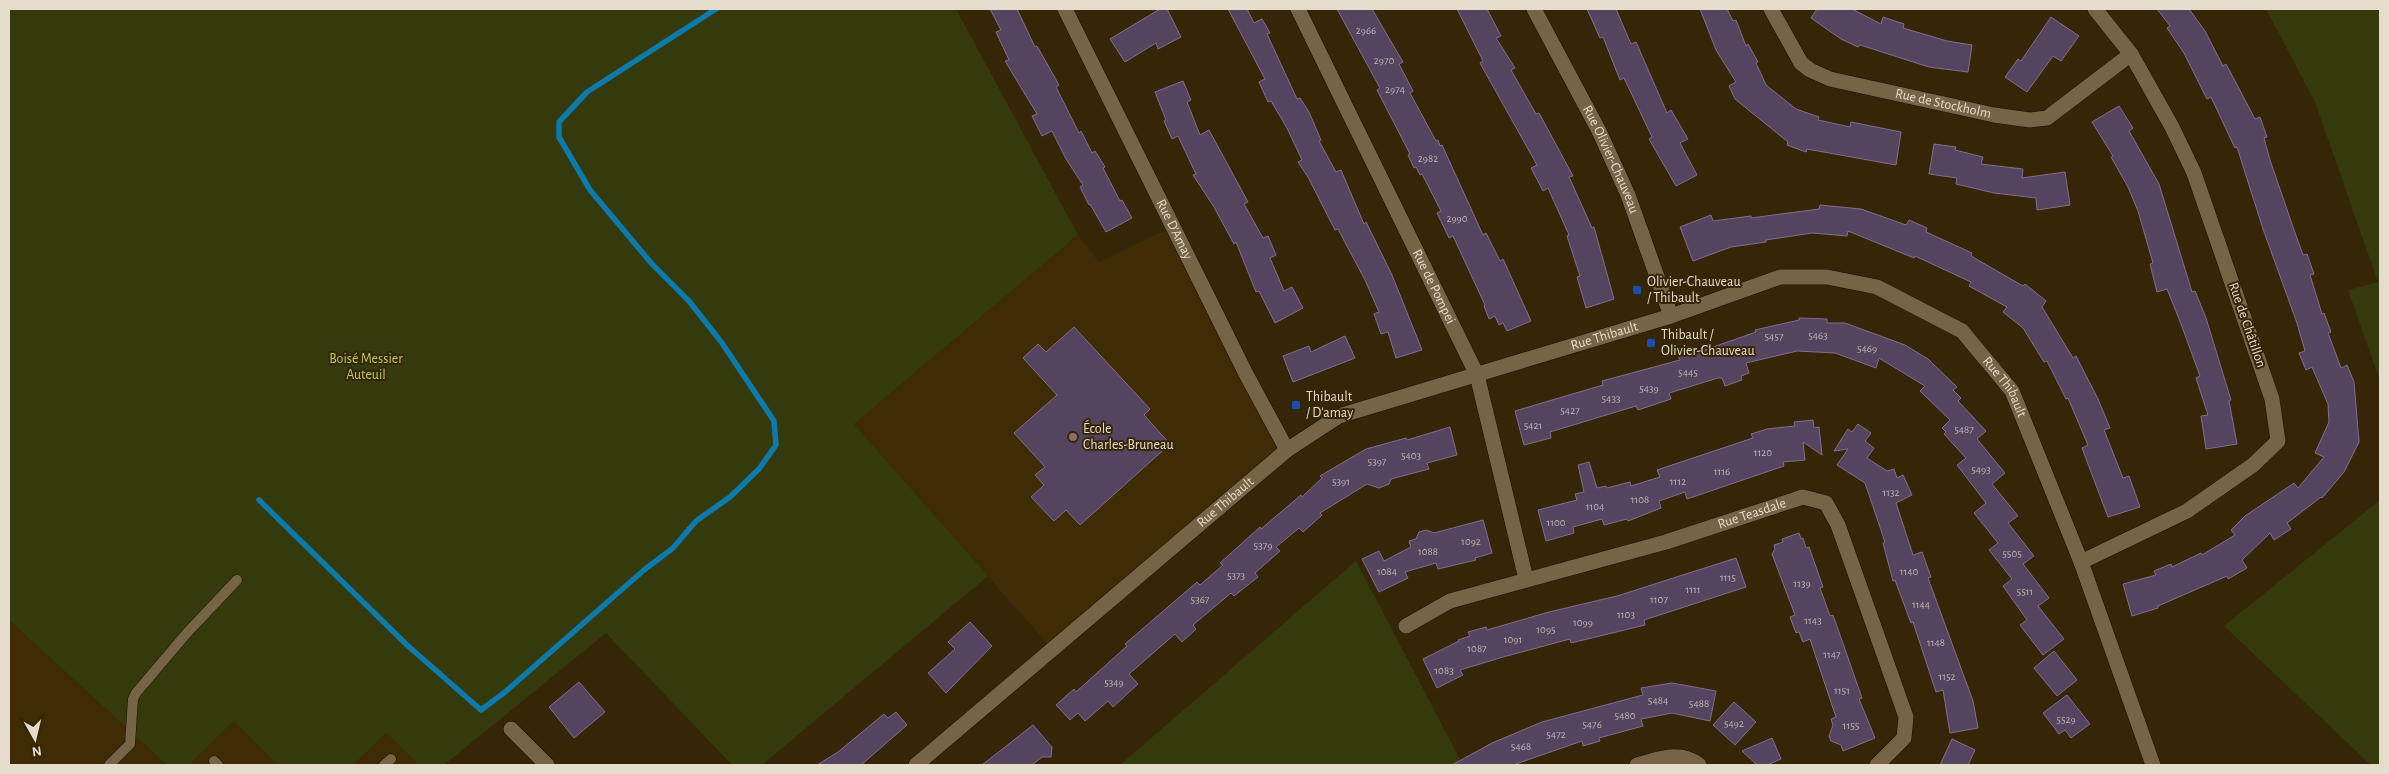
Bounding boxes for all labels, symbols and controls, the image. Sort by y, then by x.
house number: 2966 [1356,25,1376,36]
house number: 2970 [1374,55,1394,66]
house number: 2974 [1385,84,1405,95]
street label: Rue de Stockholm [1894,87,1992,121]
street label: Rue Olivier-Chauveau [1580,103,1641,215]
house number: 2982 [1418,153,1438,164]
street label: Rue D'Amay [1154,197,1195,262]
house number: 2990 [1446,213,1468,224]
street label: Rue de Pompei [1410,247,1458,326]
place label: Olivier-Chauveau / Thibault [1647,275,1741,305]
street label: Rue de Châtillon [2226,281,2268,369]
marker: Olivier-Chauveau / Thibault [1631,284,1643,296]
street label: Rue Thibault [1569,319,1640,353]
place label: Thibault / Olivier-Chauveau [1661,328,1755,358]
house number: 5463 [1808,330,1828,341]
house number: 5457 [1764,331,1784,342]
marker: Thibault / Olivier-Chauveau [1645,337,1657,349]
house number: 5469 [1857,343,1877,354]
park label: Boisé Messier Auteuil [329,352,403,382]
street label: Rue Thibault [1980,354,2029,420]
house number: 5445 [1678,367,1698,378]
house number: 5439 [1639,383,1659,394]
place label: Thibault / D'amay [1306,390,1353,420]
house number: 5433 [1602,393,1621,404]
marker: Thibault / D'amay [1290,399,1302,411]
house number: 5427 [1560,405,1580,416]
place label: École Charles-Bruneau [1083,419,1174,452]
house number: 5421 [1524,420,1542,431]
house number: 5487 [1954,424,1974,435]
marker: École Charles-Bruneau [1067,431,1079,443]
house number: 1120 [1754,447,1772,458]
house number: 5403 [1401,450,1422,461]
house number: 5397 [1368,456,1387,467]
house number: 5493 [1971,464,1991,475]
house number: 1116 [1714,466,1730,477]
street label: Rue Thibault [1194,474,1257,530]
house number: 5391 [1332,476,1350,487]
house number: 1112 [1670,476,1686,487]
house number: 1132 [1882,487,1900,498]
house number: 1108 [1631,494,1649,505]
street label: Rue Teasdale [1716,496,1788,532]
house number: 1104 [1586,501,1604,512]
house number: 1100 [1546,517,1566,528]
house number: 1092 [1461,536,1481,547]
house number: 5379 [1254,540,1272,551]
house number: 1088 [1418,546,1438,557]
house number: 5505 [2002,548,2022,559]
house number: 1084 [1377,566,1397,577]
house number: 1140 [1900,566,1919,577]
house number: 5373 [1227,570,1246,581]
house number: 1115 [1720,572,1736,583]
house number: 1139 [1793,578,1811,589]
house number: 1111 [1685,584,1701,595]
house number: 5511 [2017,586,2033,597]
house number: 5367 [1191,594,1210,605]
house number: 1107 [1650,594,1668,605]
house number: 1144 [1912,599,1930,610]
house number: 1103 [1617,609,1635,620]
house number: 1143 [1804,615,1822,626]
house number: 1099 [1573,617,1593,628]
house number: 1095 [1536,624,1556,635]
house number: 1091 [1504,634,1522,645]
house number: 1148 [1927,637,1945,648]
house number: 1087 [1467,643,1487,654]
house number: 1147 [1823,649,1841,660]
house number: 1083 [1434,665,1454,676]
house number: 1152 [1938,671,1956,682]
house number: 5349 [1104,677,1124,688]
house number: 1151 [1834,685,1850,696]
house number: 5484 [1648,695,1668,706]
house number: 5488 [1689,698,1709,709]
house number: 5480 [1615,710,1636,721]
north arrow [10,714,60,764]
house number: 5529 [2056,714,2076,725]
house number: 5492 [1724,718,1744,729]
house number: 5476 [1582,719,1602,730]
house number: 1155 [1843,720,1860,731]
house number: 5472 [1546,729,1566,740]
house number: 5468 [1511,741,1531,752]
text: N [31,743,42,758]

